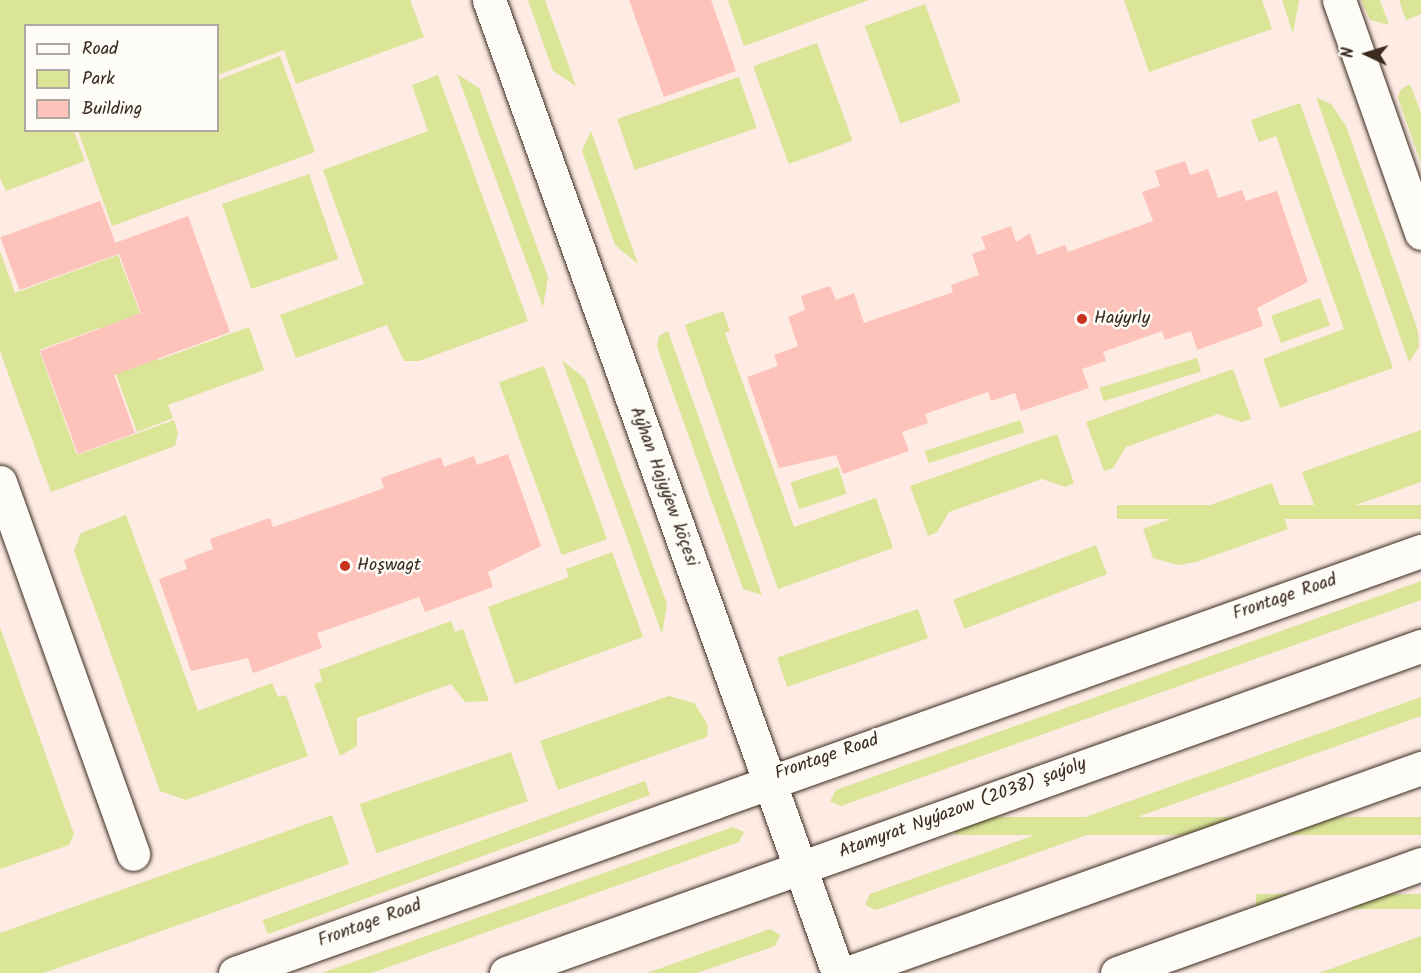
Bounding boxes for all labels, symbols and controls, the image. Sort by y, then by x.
legend [24,24,219,132]
north arrow [1337,24,1397,84]
text: Road [82,35,118,64]
text: N [1336,47,1361,59]
text: Park [82,65,115,94]
text: Building [82,95,142,124]
place label: Haýyrly [1094,308,1150,330]
marker: Haýyrly [1075,312,1089,326]
street label: Aýhan Hajyýew köçesi [624,404,702,570]
place label: Hoşwagt [357,555,421,577]
marker: Hoşwagt [338,559,352,573]
street label: Frontage Road [1230,570,1340,626]
street label: Frontage Road [772,730,882,786]
street label: Atamyrat Nyýazow (2038) şaýoly [836,754,1090,864]
street label: Frontage Road [315,895,425,953]

